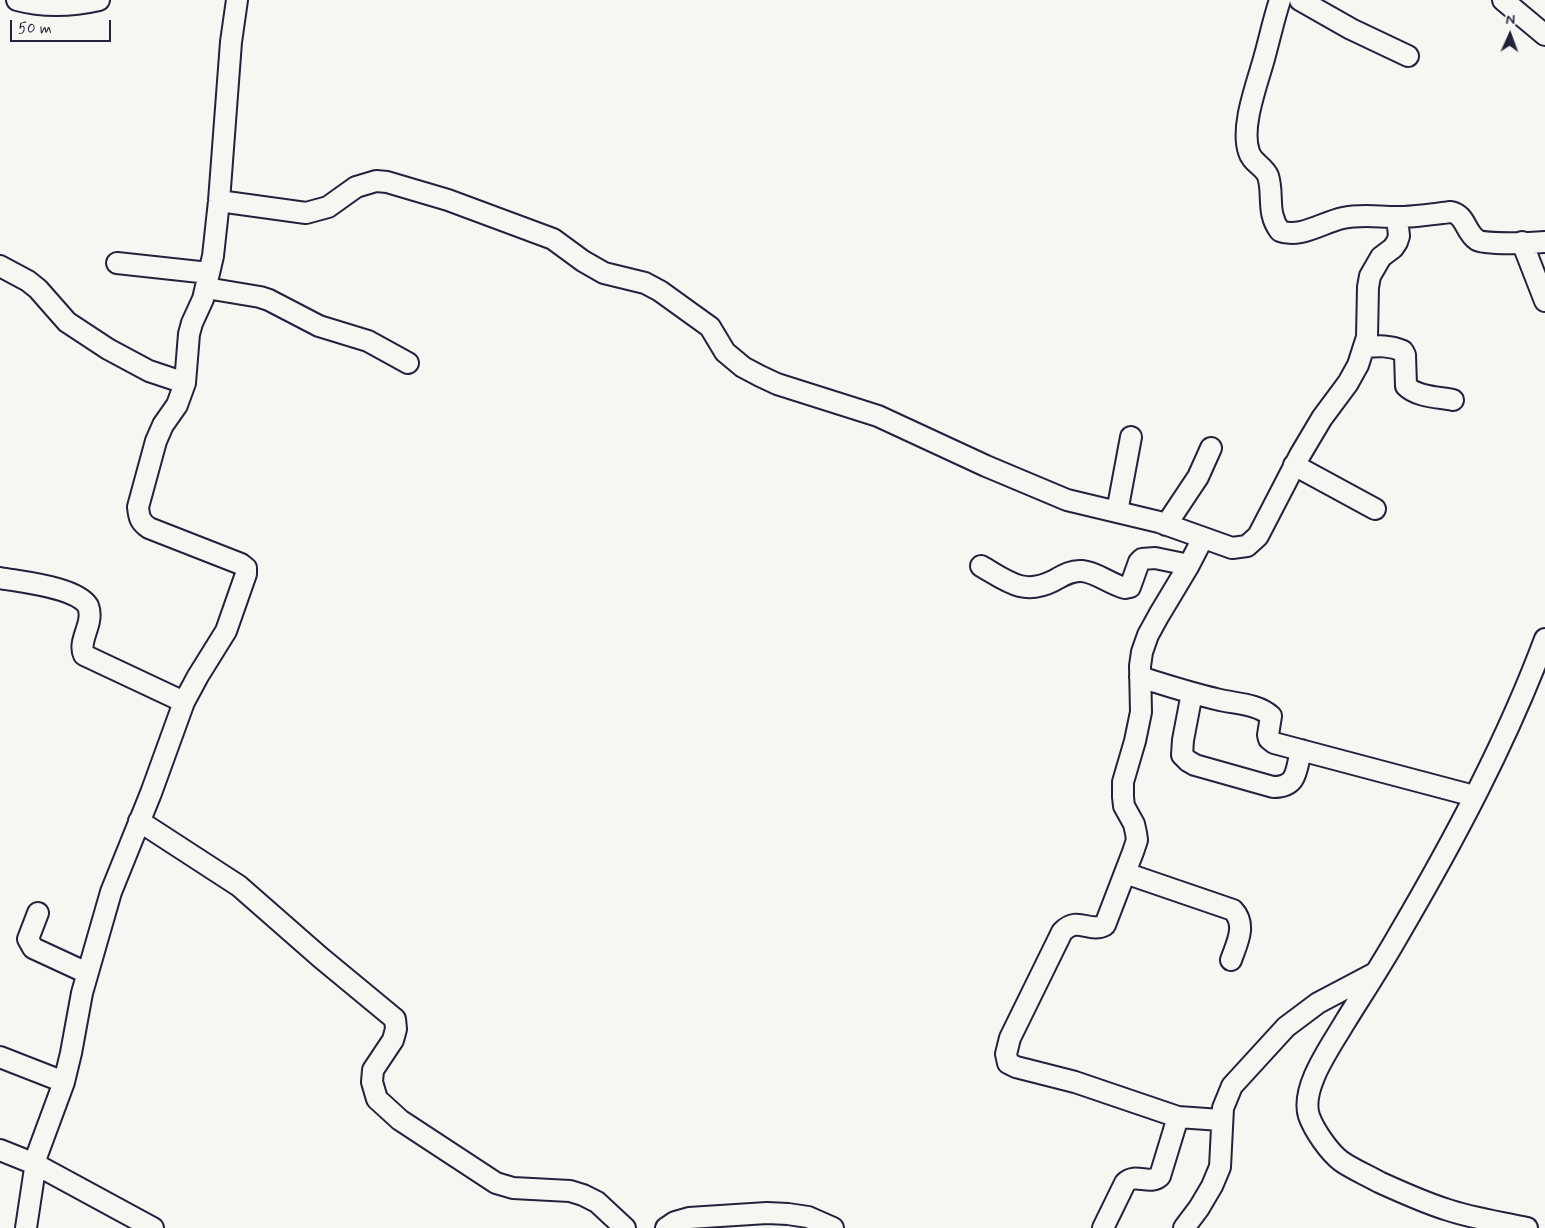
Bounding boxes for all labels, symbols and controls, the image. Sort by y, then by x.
scale bar [12,10,114,42]
north arrow [1485,10,1535,60]
text: N [1506,11,1515,29]
text: 50 m [18,19,52,39]

